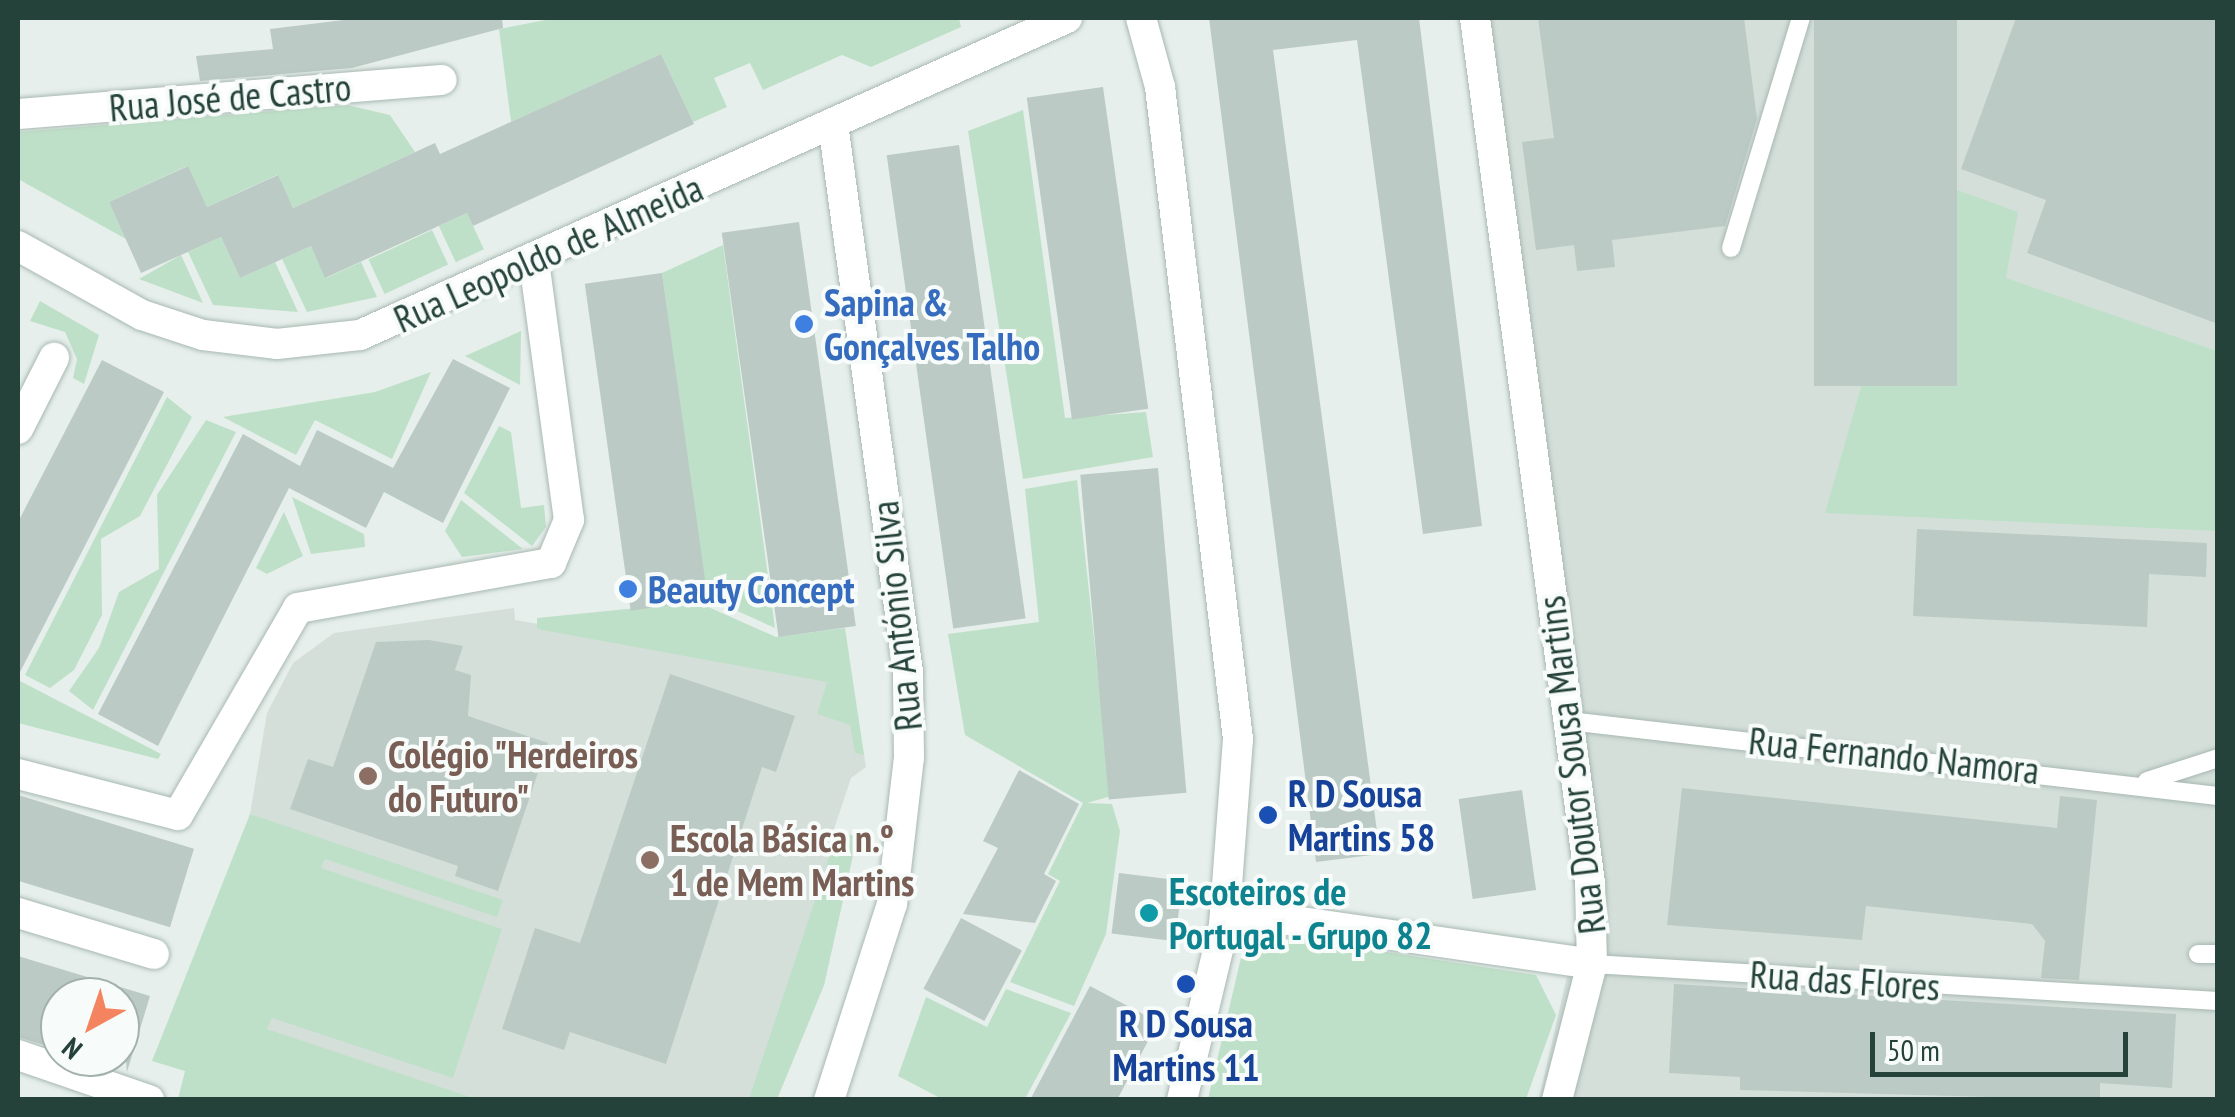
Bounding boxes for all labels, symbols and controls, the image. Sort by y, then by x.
street label: Rua José de Castro [107,64,353,130]
street label: Rua Leopoldo de Almeida [386,164,710,342]
place label: Sapina & Gonçalves Talho [824,279,1041,368]
marker: Sapina & Gonçalves Talho [793,313,815,335]
street label: Rua António Silva [861,498,931,734]
place label: Beauty Concept [648,566,856,612]
marker: Beauty Concept [617,578,639,600]
street label: Rua Doutor Sousa Martins [1528,593,1614,937]
street label: Rua Fernando Namora [1747,717,2041,793]
place label: Colégio "Herdeiros do Futuro" [388,731,641,821]
marker: Colégio "Herdeiros do Futuro" [357,765,379,787]
place label: R D Sousa Martins 58 [1288,770,1435,859]
marker: R D Sousa Martins 58 [1257,804,1279,826]
place label: Escola Básica n.º 1 de Mem Martins [670,815,914,904]
marker: Escola Básica n.º 1 de Mem Martins [639,849,661,871]
place label: Escoteiros de Portugal - Grupo 82 [1169,868,1437,958]
marker: Escoteiros de Portugal - Grupo 82 [1138,902,1160,924]
street label: Rua das Flores [1748,951,1942,1009]
marker: R D Sousa Martins 11 [1175,973,1197,995]
north arrow [40,977,140,1077]
place label: R D Sousa Martins 11 [1112,1000,1260,1090]
scale bar [1875,1012,2132,1074]
text: N [54,1030,89,1068]
text: 50 m [1887,1030,1940,1069]

